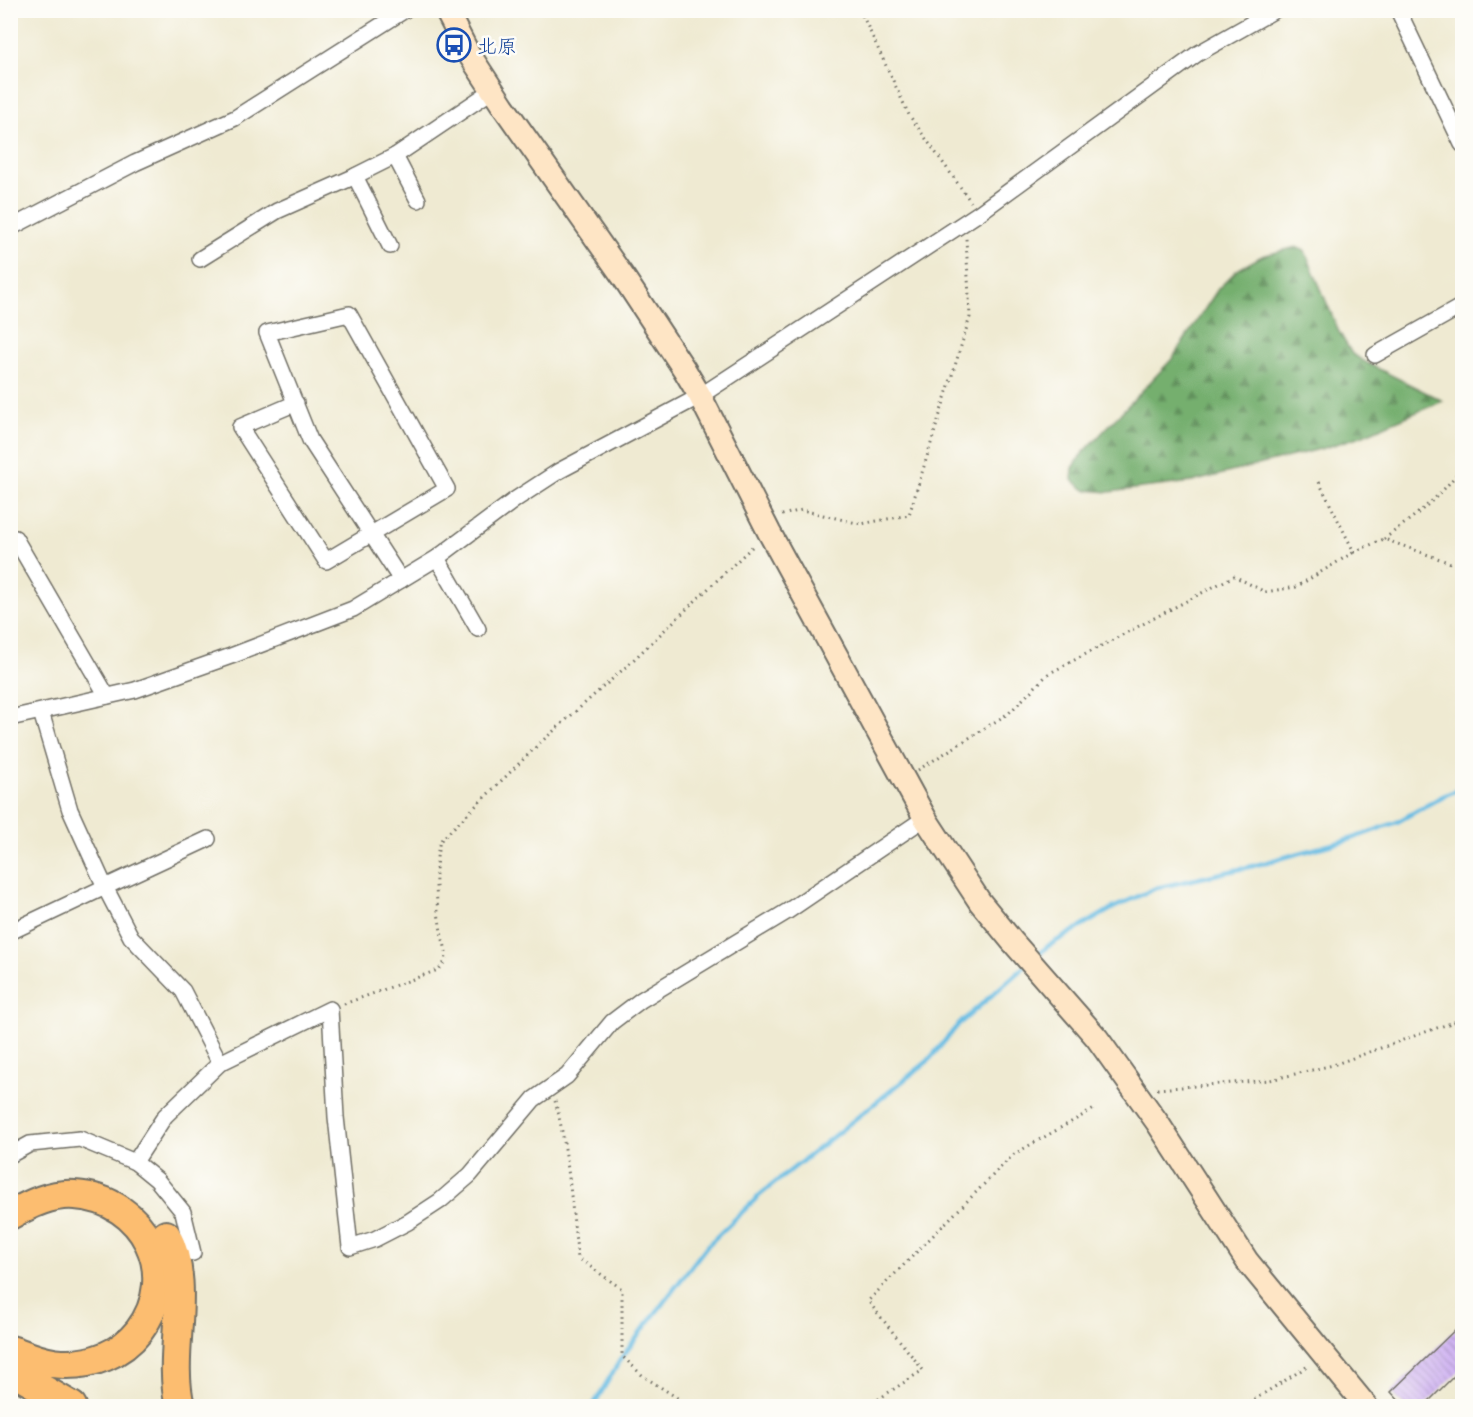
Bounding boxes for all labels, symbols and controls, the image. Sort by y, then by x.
bus stop icon: 北原 [436,27,472,63]
place label: 北原 [477,30,517,60]

